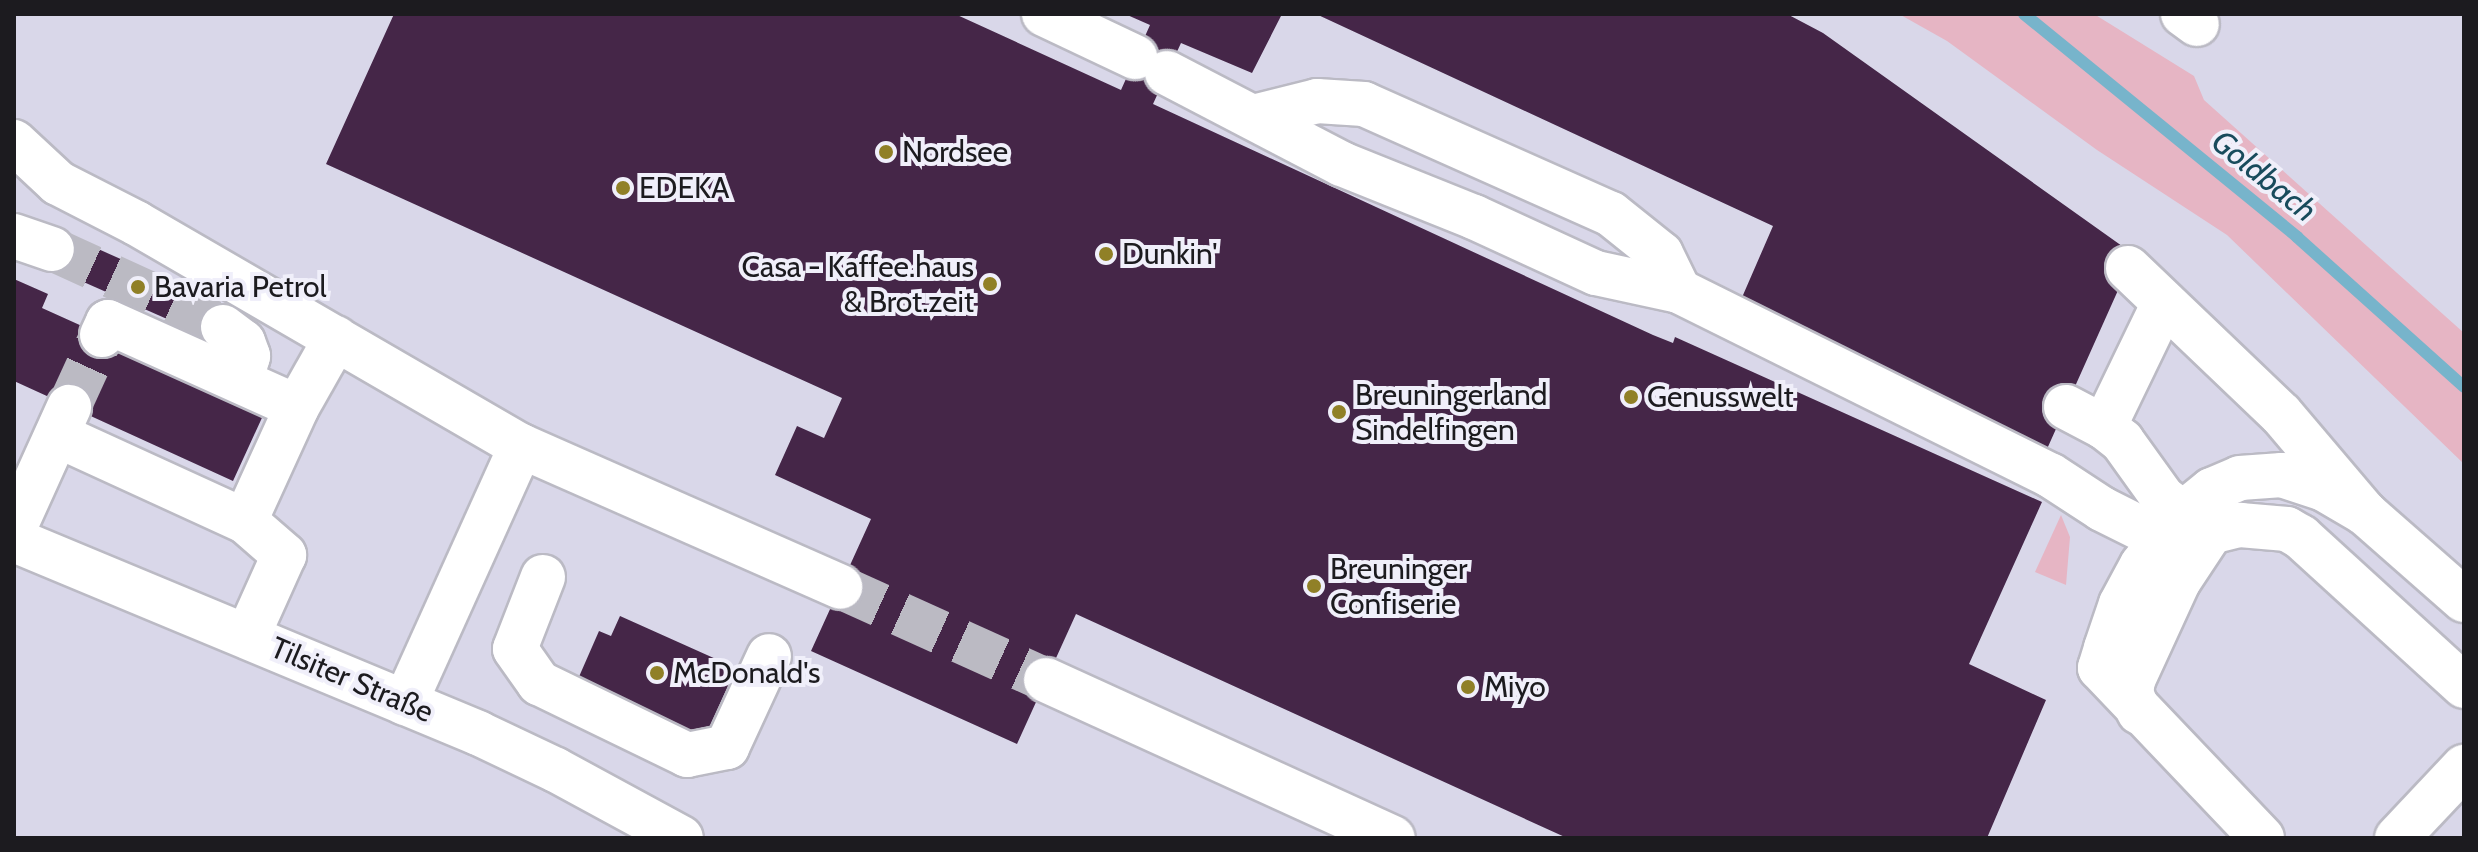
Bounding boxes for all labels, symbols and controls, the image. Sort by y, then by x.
water label: Goldbach [2204,122,2324,230]
place label: Nordsee [902,134,1008,170]
marker: Nordsee [877,143,895,161]
place label: EDEKA [639,170,730,206]
marker: EDEKA [614,179,632,197]
place label: Dunkin' [1122,236,1217,272]
marker: Dunkin' [1097,245,1115,263]
place label: Casa - Kaffee.haus & Brot.zeit [742,249,974,320]
place label: Bavaria Petrol [154,269,327,305]
marker: Casa - Kaffee.haus & Brot.zeit [981,275,999,293]
marker: Bavaria Petrol [129,278,147,296]
place label: Breuningerland Sindelfingen [1355,377,1547,448]
place label: Genusswelt [1647,379,1794,415]
marker: Genusswelt [1622,388,1640,406]
marker: Breuningerland Sindelfingen [1330,403,1348,421]
place label: Breuninger Confiserie [1330,551,1468,622]
marker: Breuninger Confiserie [1305,577,1323,595]
street label: Tilsiter Straße [265,630,439,730]
place label: McDonald's [673,655,820,691]
marker: McDonald's [648,664,666,682]
place label: Miyo [1484,669,1546,705]
marker: Miyo [1459,678,1477,696]

